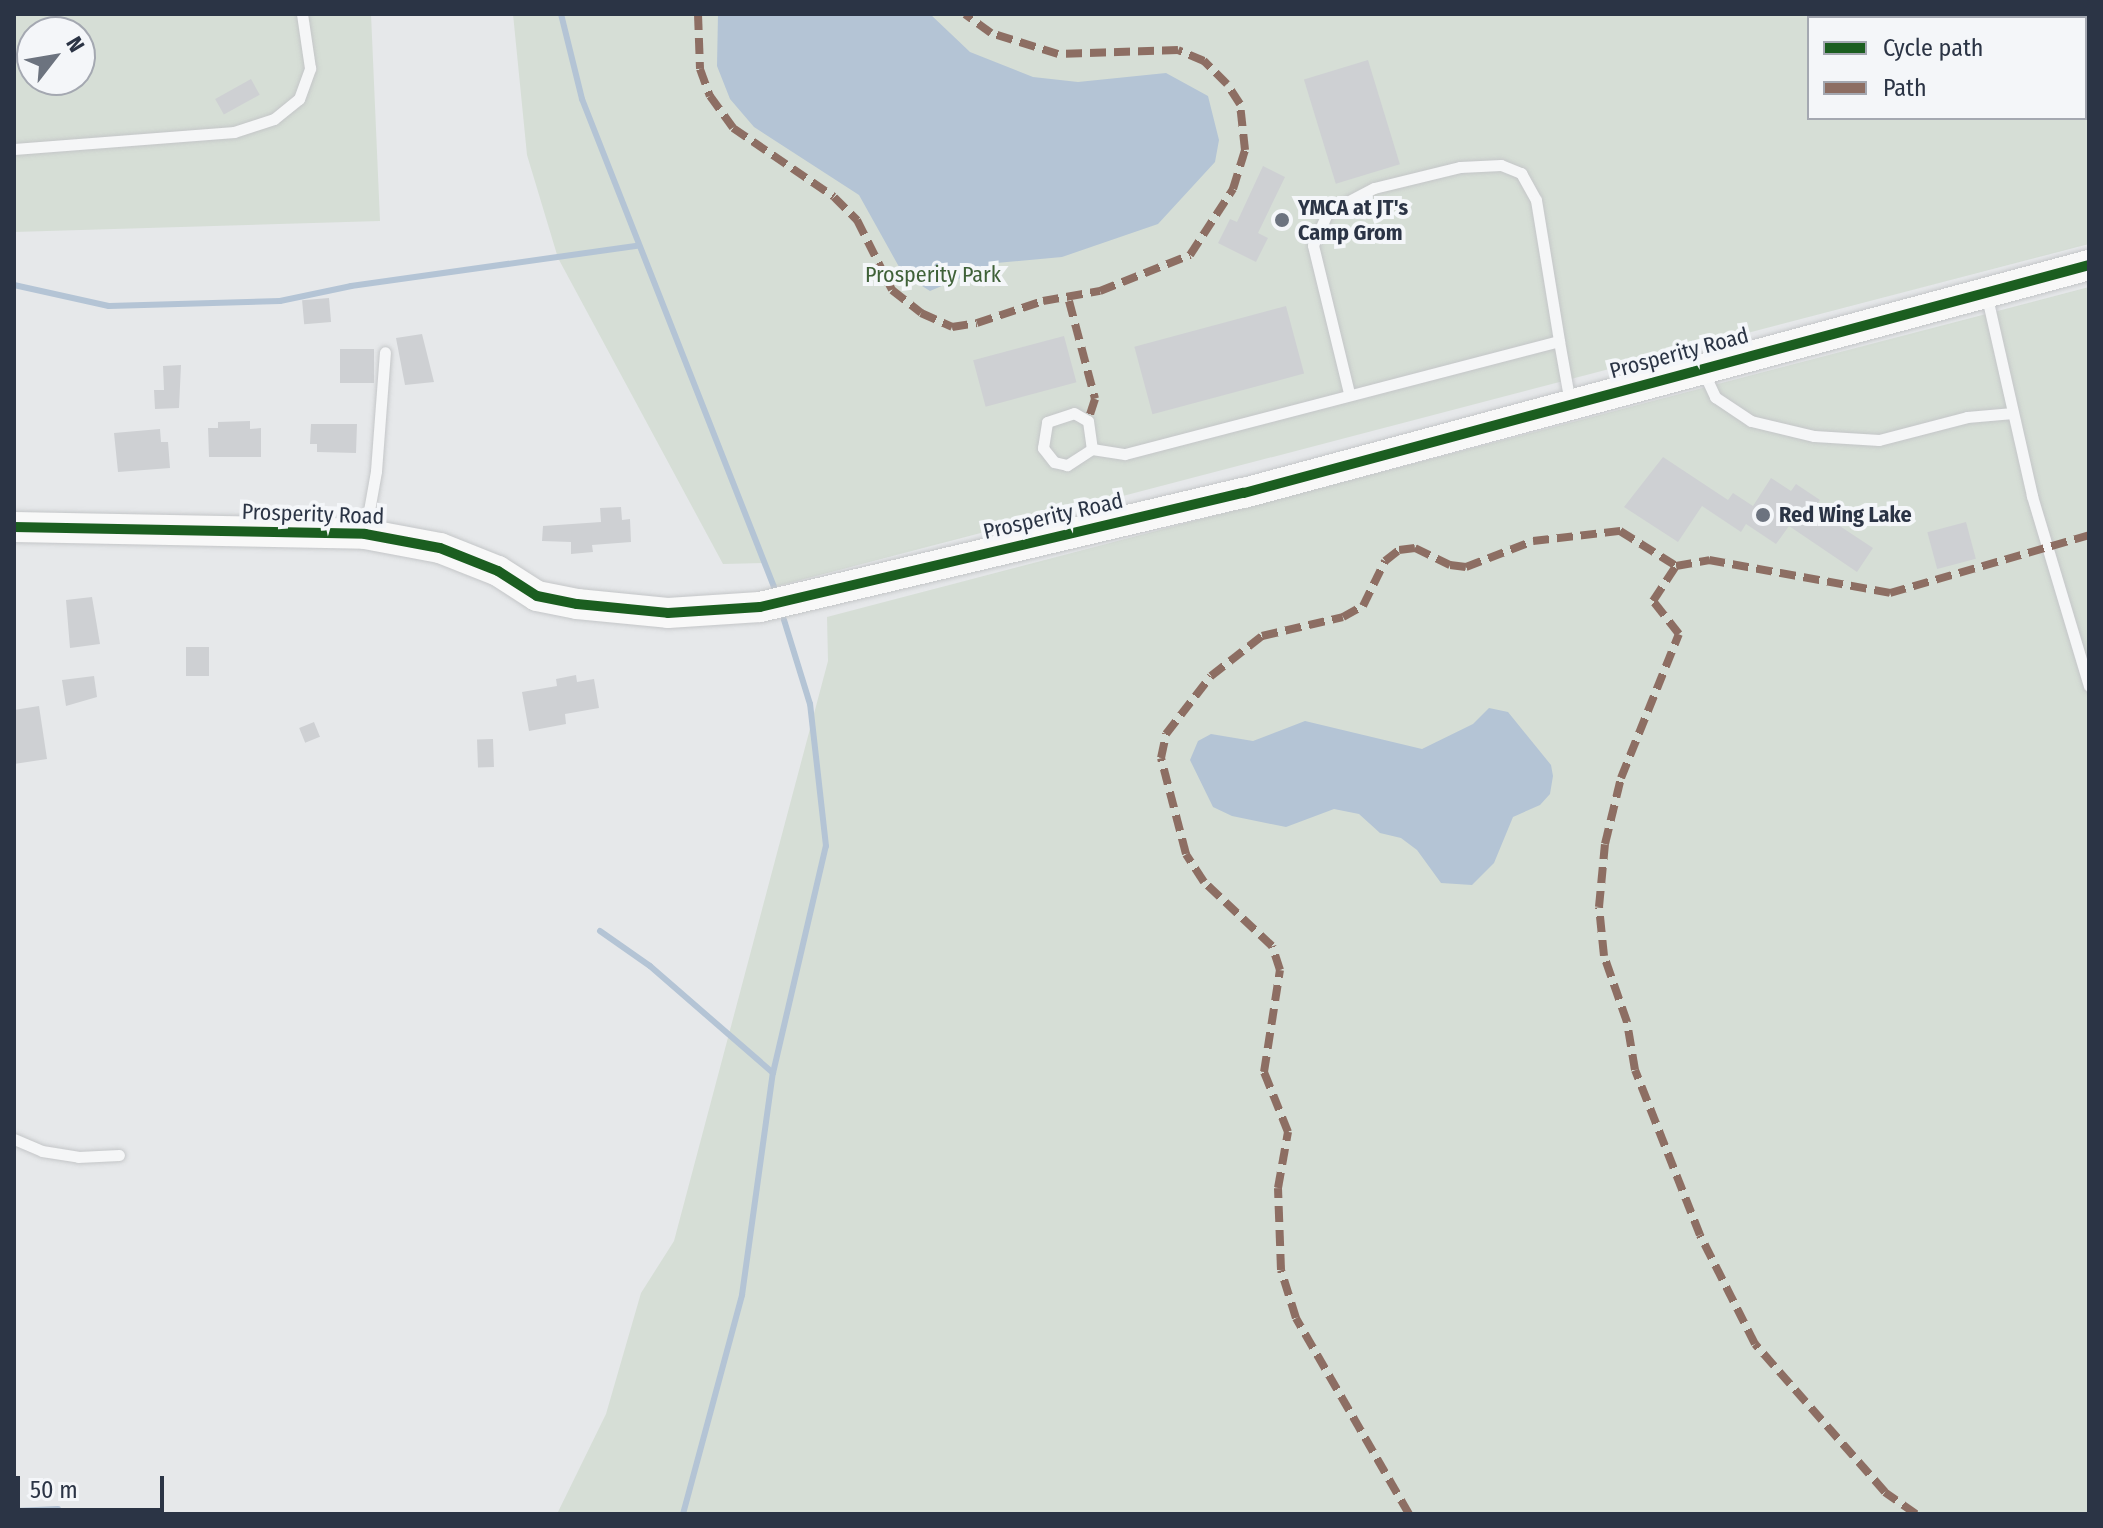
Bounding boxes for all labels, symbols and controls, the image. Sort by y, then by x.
north arrow [16,16,96,96]
legend [1807,16,2087,120]
text: N [60,32,90,57]
text: Cycle path [1883,34,1983,62]
text: Path [1883,74,1927,102]
place label: YMCA at JT's Camp Grom [1298,194,1408,246]
marker: YMCA at JT's Camp Grom [1273,211,1291,229]
park label: Prosperity Park [865,262,1001,288]
street label: Prosperity Road [1607,322,1751,384]
street label: Prosperity Road [981,487,1125,545]
street label: Prosperity Road [241,498,385,530]
place label: Red Wing Lake [1779,502,1912,528]
marker: Red Wing Lake [1754,506,1772,524]
scale bar [20,1460,168,1510]
text: 50 m [30,1476,78,1504]

